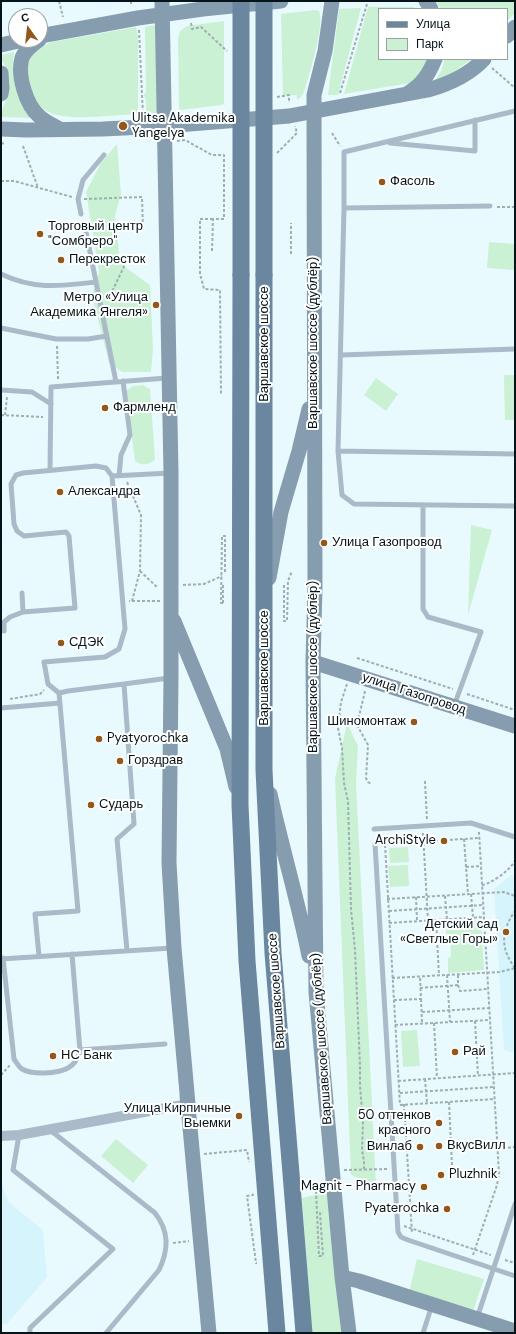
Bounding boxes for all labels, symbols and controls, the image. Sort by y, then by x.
north arrow [8,8,48,48]
legend [378,8,508,60]
text: С [19,10,31,25]
text: Улица [416,16,450,32]
text: Парк [416,36,443,52]
place label: Ulitsa Akademika Yangelya [132,111,235,142]
marker: Ulitsa Akademika Yangelya [117,120,129,132]
place label: Фасоль [390,174,435,190]
marker: Фасоль [377,177,387,187]
place label: Торговый центр "Сомбреро" [48,219,143,250]
marker: Торговый центр "Сомбреро" [35,229,45,239]
place label: Перекресток [69,252,145,268]
marker: Перекресток [56,255,66,265]
street label: Варшавское шоссе (дублёр) [306,257,322,429]
street label: Варшавское шоссе [257,286,273,402]
place label: Метро «Улица Академика Янгеля» [30,290,148,321]
marker: Метро «Улица Академика Янгеля» [151,300,161,310]
place label: Фармленд [113,400,176,416]
marker: Фармленд [100,403,110,413]
place label: Александра [68,484,140,500]
marker: Александра [55,487,65,497]
place label: Улица Газопровод [332,535,442,551]
marker: Улица Газопровод [319,538,329,548]
street label: Варшавское шоссе (дублёр) [306,581,322,753]
street label: Варшавское шоссе [257,610,273,726]
place label: СДЭК [69,635,104,651]
marker: СДЭК [56,638,66,648]
street label: улица Газопровод [360,670,468,718]
place label: Шиномонтаж [327,714,406,730]
marker: Шиномонтаж [409,717,419,727]
place label: Pyatyorochka [107,731,188,747]
marker: Pyatyorochka [94,734,104,744]
place label: Горздрав [128,753,183,769]
marker: Горздрав [115,756,125,766]
place label: Сударь [99,797,143,813]
marker: Сударь [86,800,96,810]
place label: ArchiStyle [375,833,436,849]
marker: ArchiStyle [439,836,449,846]
place label: Детский сад «Светлые Горы» [400,917,498,948]
marker: Детский сад «Светлые Горы» [501,927,511,937]
street label: Варшавское шоссе [265,933,289,1049]
street label: Варшавское шоссе (дублёр) [308,953,336,1125]
place label: Рай [463,1044,486,1060]
marker: Рай [450,1047,460,1057]
place label: НС Банк [61,1048,112,1064]
marker: НС Банк [48,1051,58,1061]
place label: Улица Кирпичные Выемки [124,1101,231,1132]
place label: 50 оттенков красного [358,1108,431,1139]
marker: Улица Кирпичные Выемки [234,1111,244,1121]
marker: 50 оттенков красного [434,1118,444,1128]
place label: ВкусВилл [447,1138,505,1154]
place label: Винлаб [367,1139,412,1155]
marker: ВкусВилл [434,1141,444,1151]
marker: Винлаб [415,1142,425,1152]
place label: Pluzhnik [449,1167,497,1183]
marker: Pluzhnik [436,1170,446,1180]
place label: Magnit - Pharmacy [301,1179,416,1195]
marker: Magnit - Pharmacy [419,1182,429,1192]
place label: Pyaterochka [365,1201,439,1217]
marker: Pyaterochka [442,1204,452,1214]

